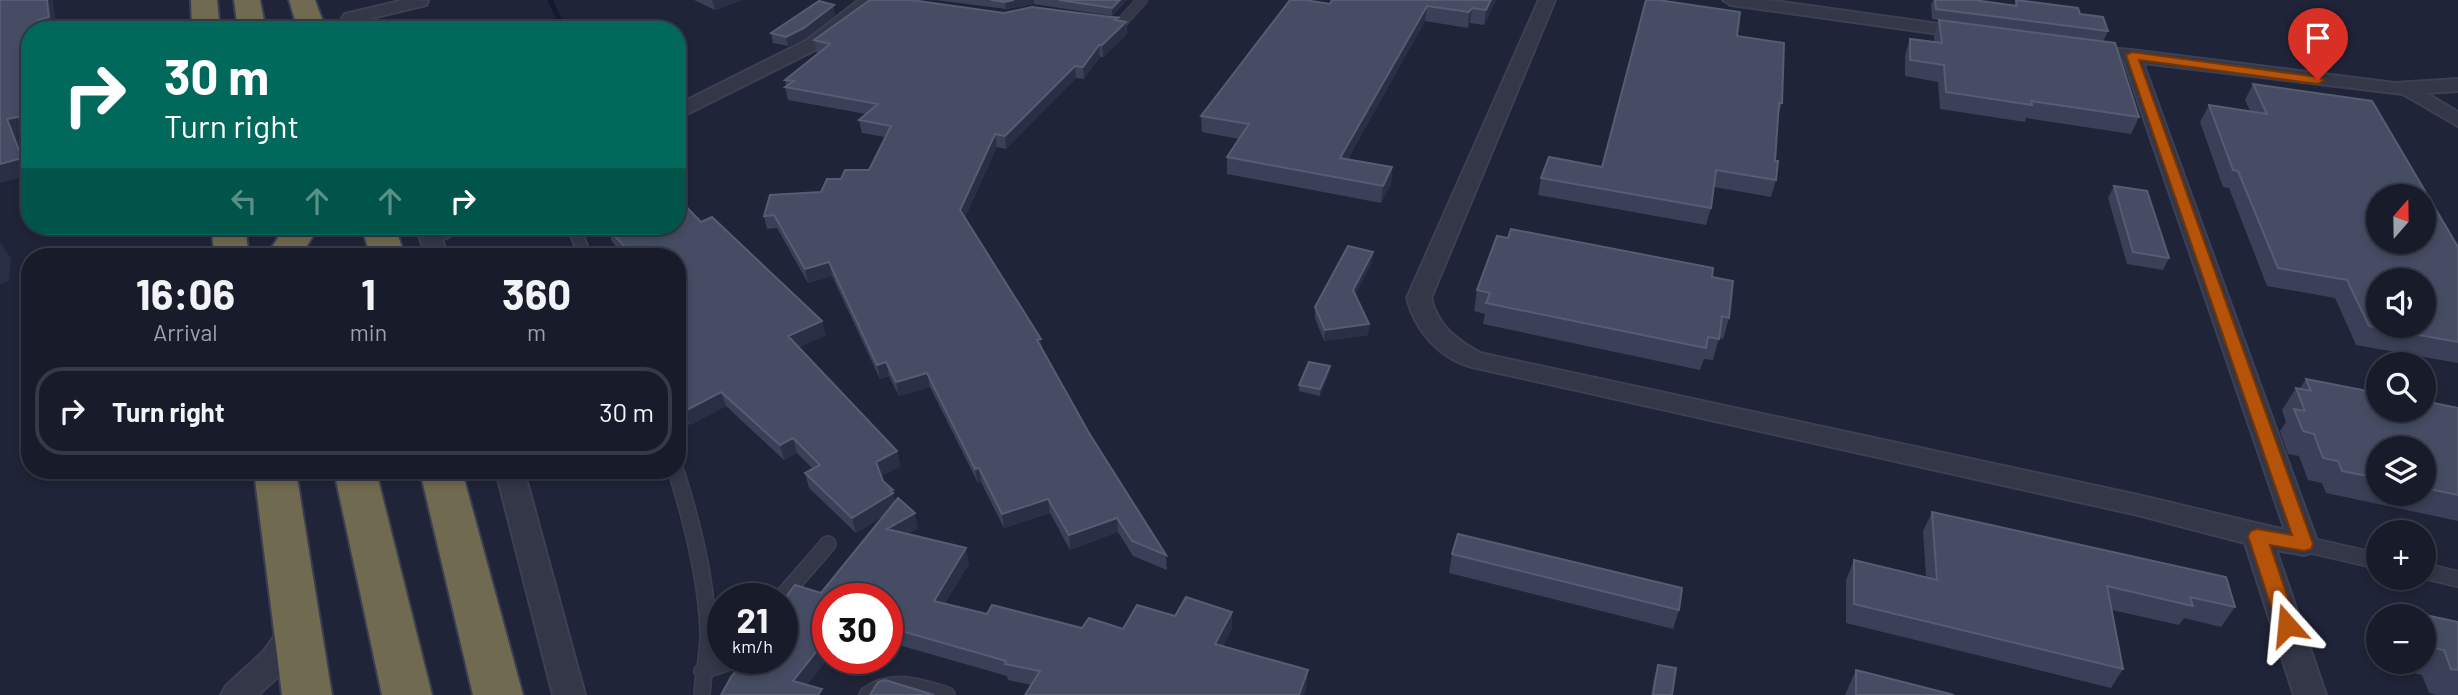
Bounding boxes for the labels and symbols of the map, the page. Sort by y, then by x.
pin [2288,8,2348,80]
north arrow [2366,184,2436,254]
speed limit sign: 30 [812,583,903,674]
position arrow [2250,588,2324,662]

